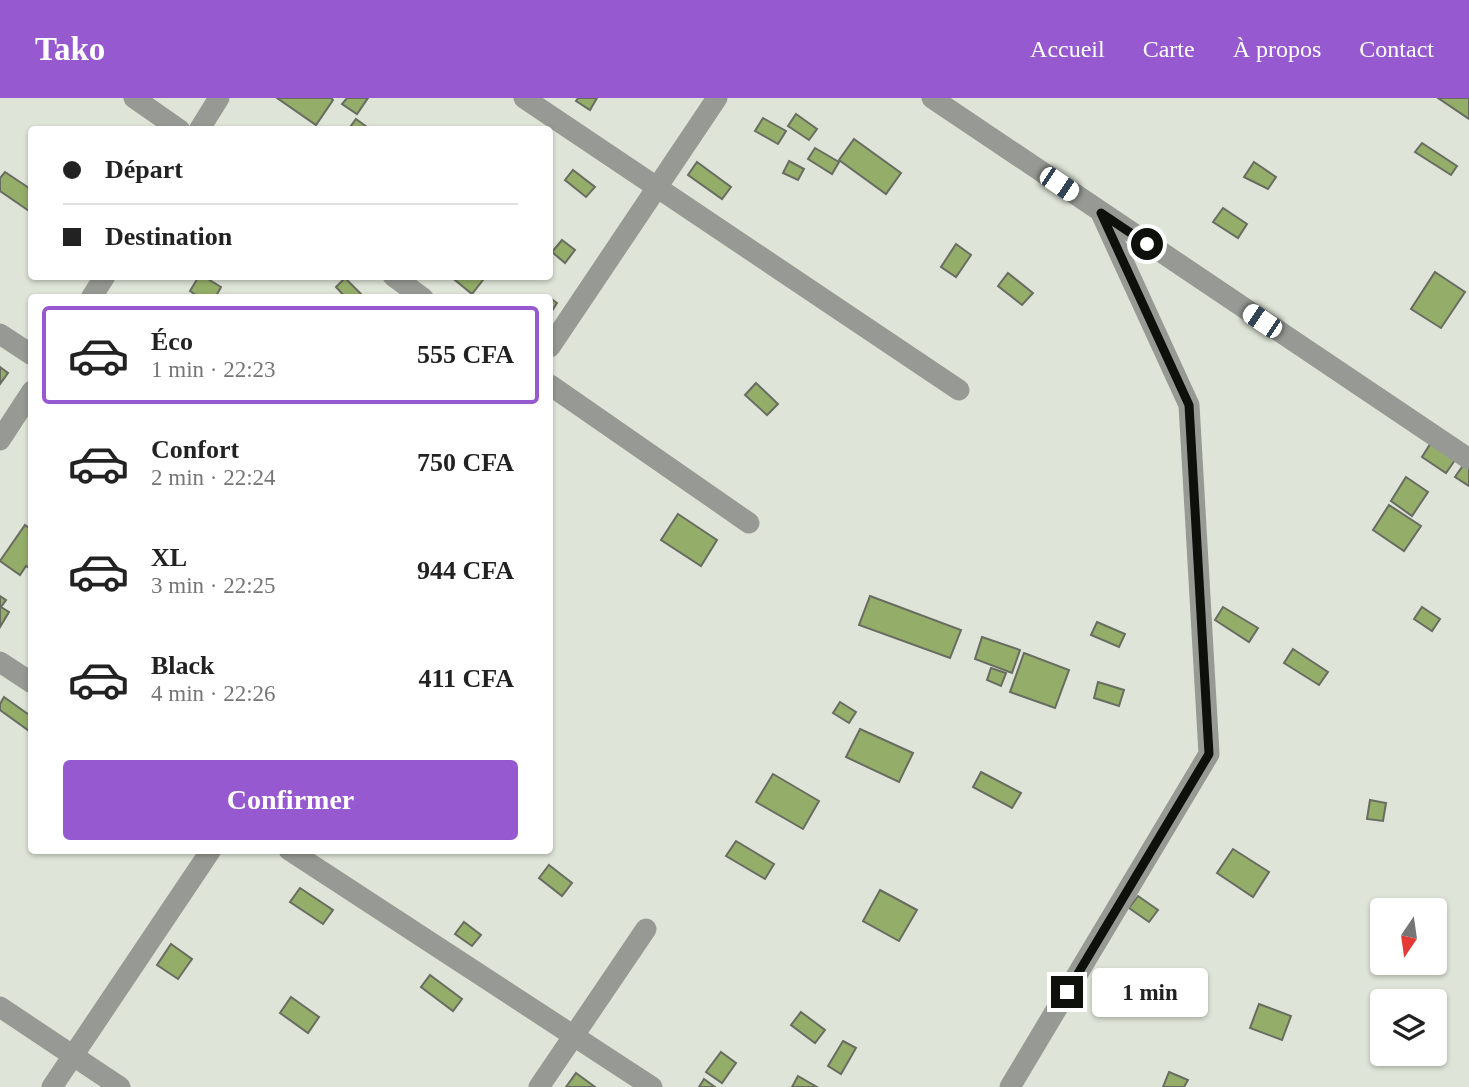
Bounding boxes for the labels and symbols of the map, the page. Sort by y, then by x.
car [1036,164,1083,204]
route start [1131,228,1163,260]
car [1239,301,1286,341]
north arrow [1370,898,1447,975]
callout: 1 min [1092,968,1207,1016]
route end [1051,976,1083,1008]

